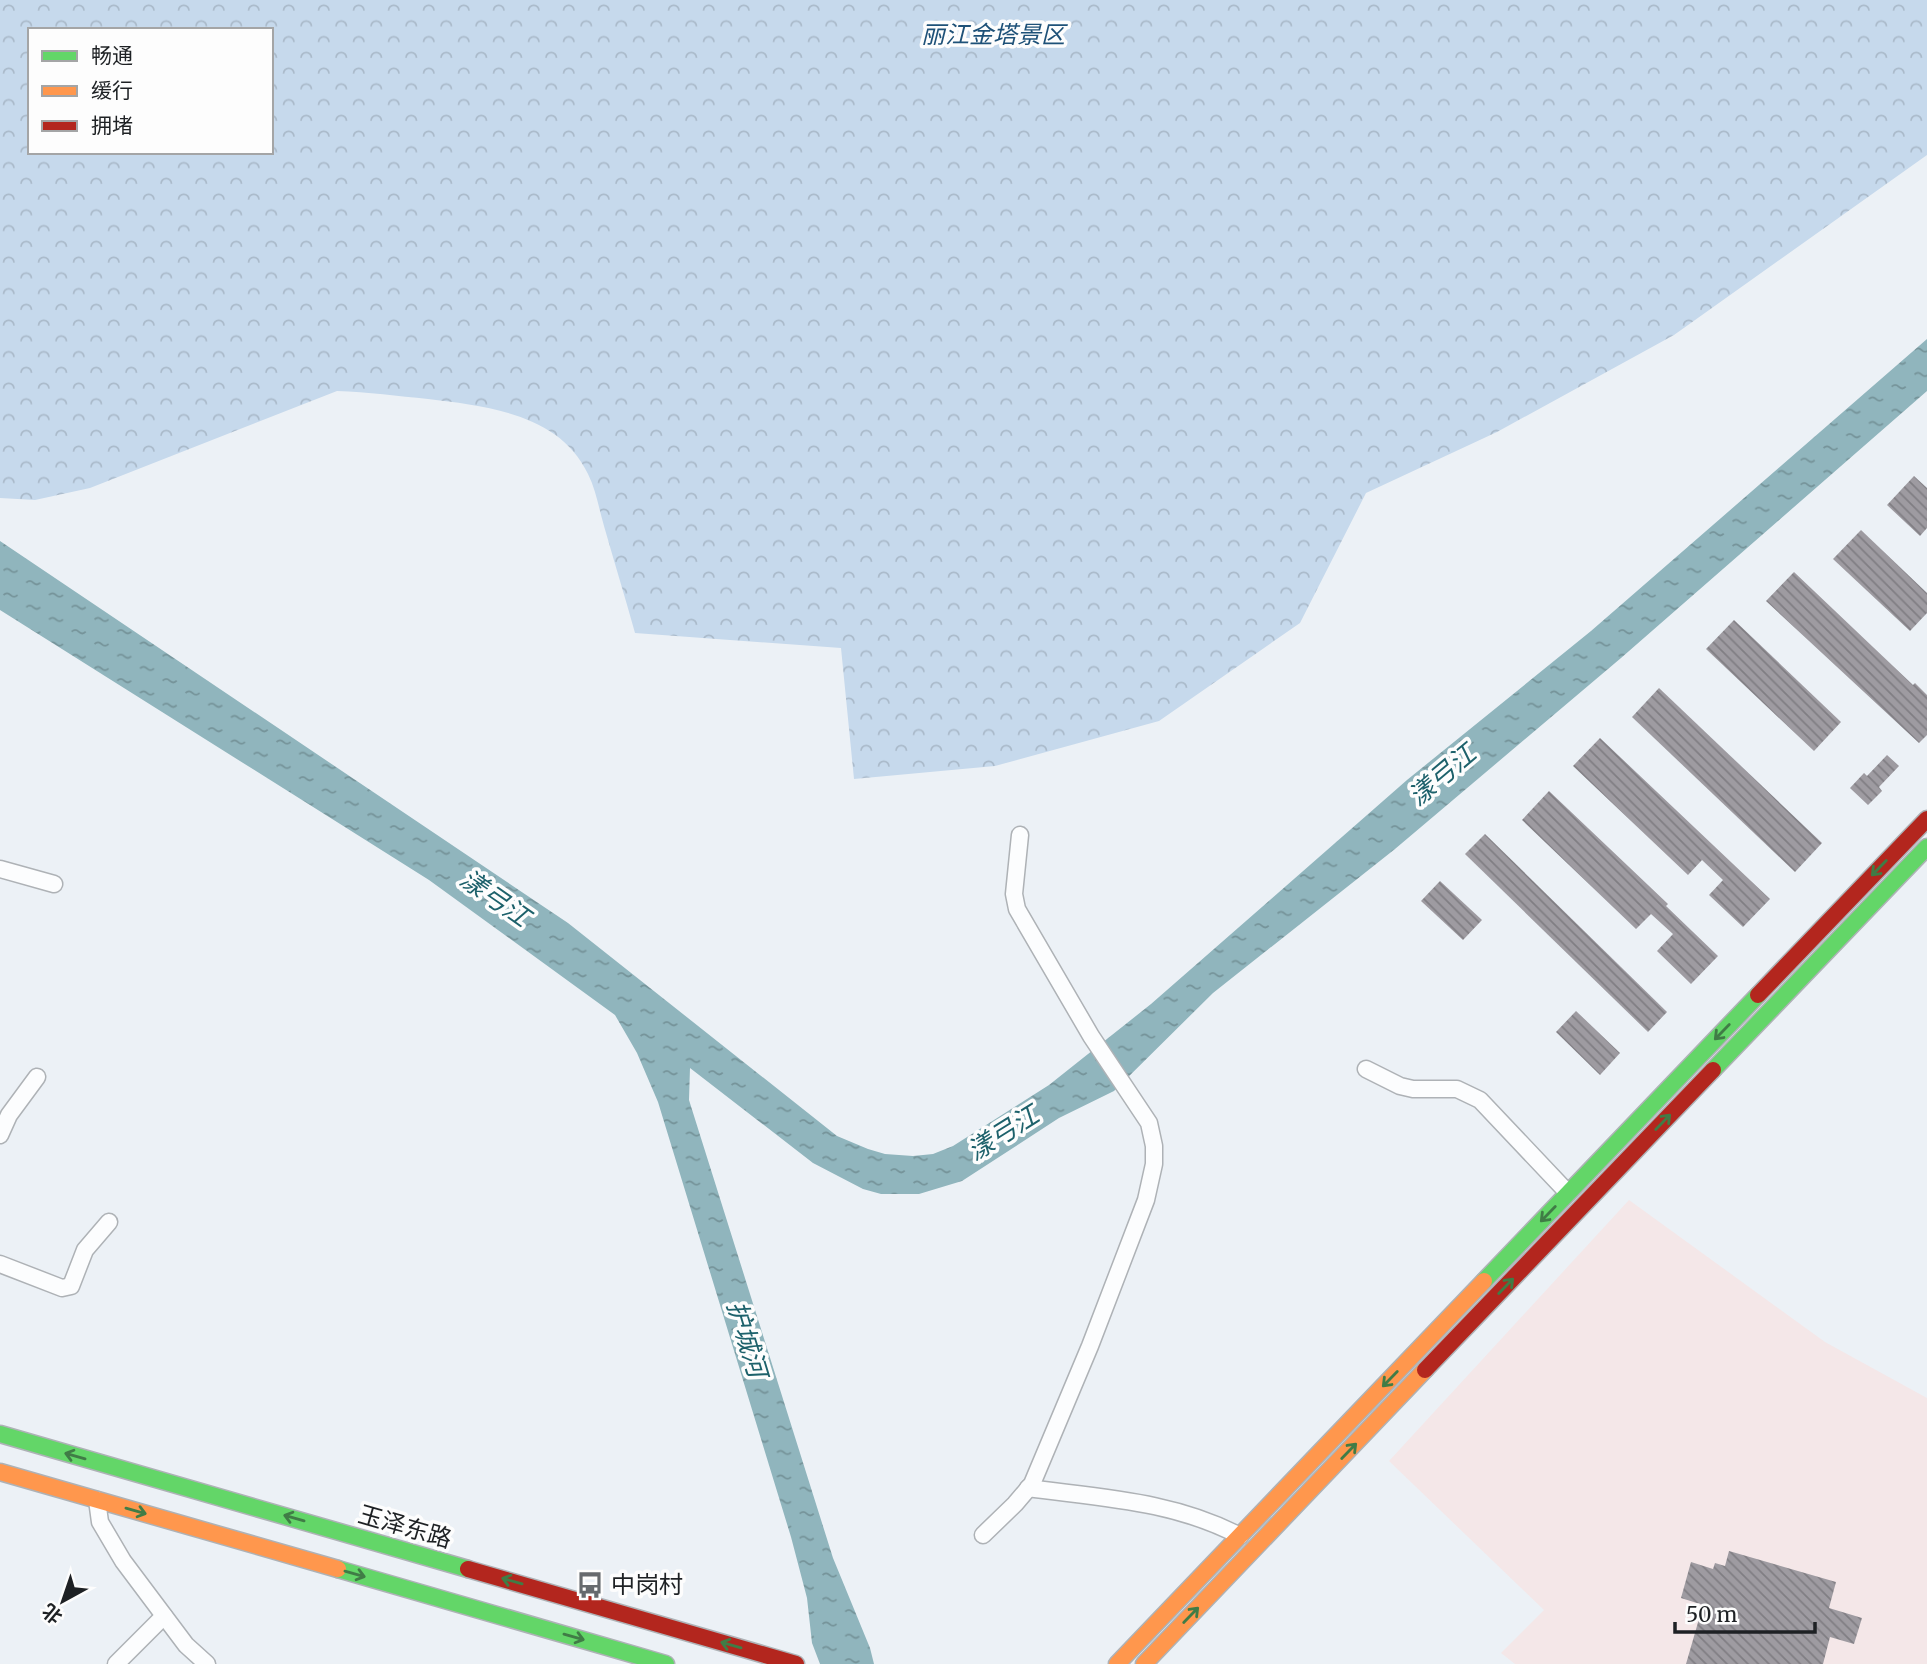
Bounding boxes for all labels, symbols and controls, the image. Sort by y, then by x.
park label: 丽江金塔景区 [921,19,1068,50]
legend [28,28,273,154]
text: 畅通 [91,42,133,69]
text: 缓行 [91,77,133,104]
text: 拥堵 [91,112,133,139]
water label: 漾弓江 [1401,735,1484,812]
one-way arrow [1871,859,1888,876]
water label: 漾弓江 [454,862,539,935]
one-way arrow [1713,1023,1730,1040]
water label: 漾弓江 [961,1096,1047,1167]
one-way arrow [1655,1114,1672,1131]
one-way arrow [1539,1205,1556,1222]
one-way arrow [1497,1278,1514,1295]
water label: 护城河 [720,1297,776,1386]
one-way arrow [1382,1370,1399,1387]
one-way arrow [1340,1442,1357,1459]
one-way arrow [64,1448,86,1461]
street label: 玉泽东路 [355,1498,456,1555]
one-way arrow [125,1506,147,1519]
one-way arrow [283,1511,305,1524]
north arrow [28,1566,98,1636]
one-way arrow [344,1568,366,1581]
place label: 中岗村 [611,1569,683,1600]
bus stop icon: 中岗村 [575,1570,605,1600]
one-way arrow [501,1574,523,1587]
scale bar [1675,1590,1815,1634]
text: 北 [37,1599,67,1629]
text: 50 m [1686,1601,1737,1628]
one-way arrow [1183,1607,1200,1624]
one-way arrow [562,1631,584,1644]
one-way arrow [720,1637,742,1650]

